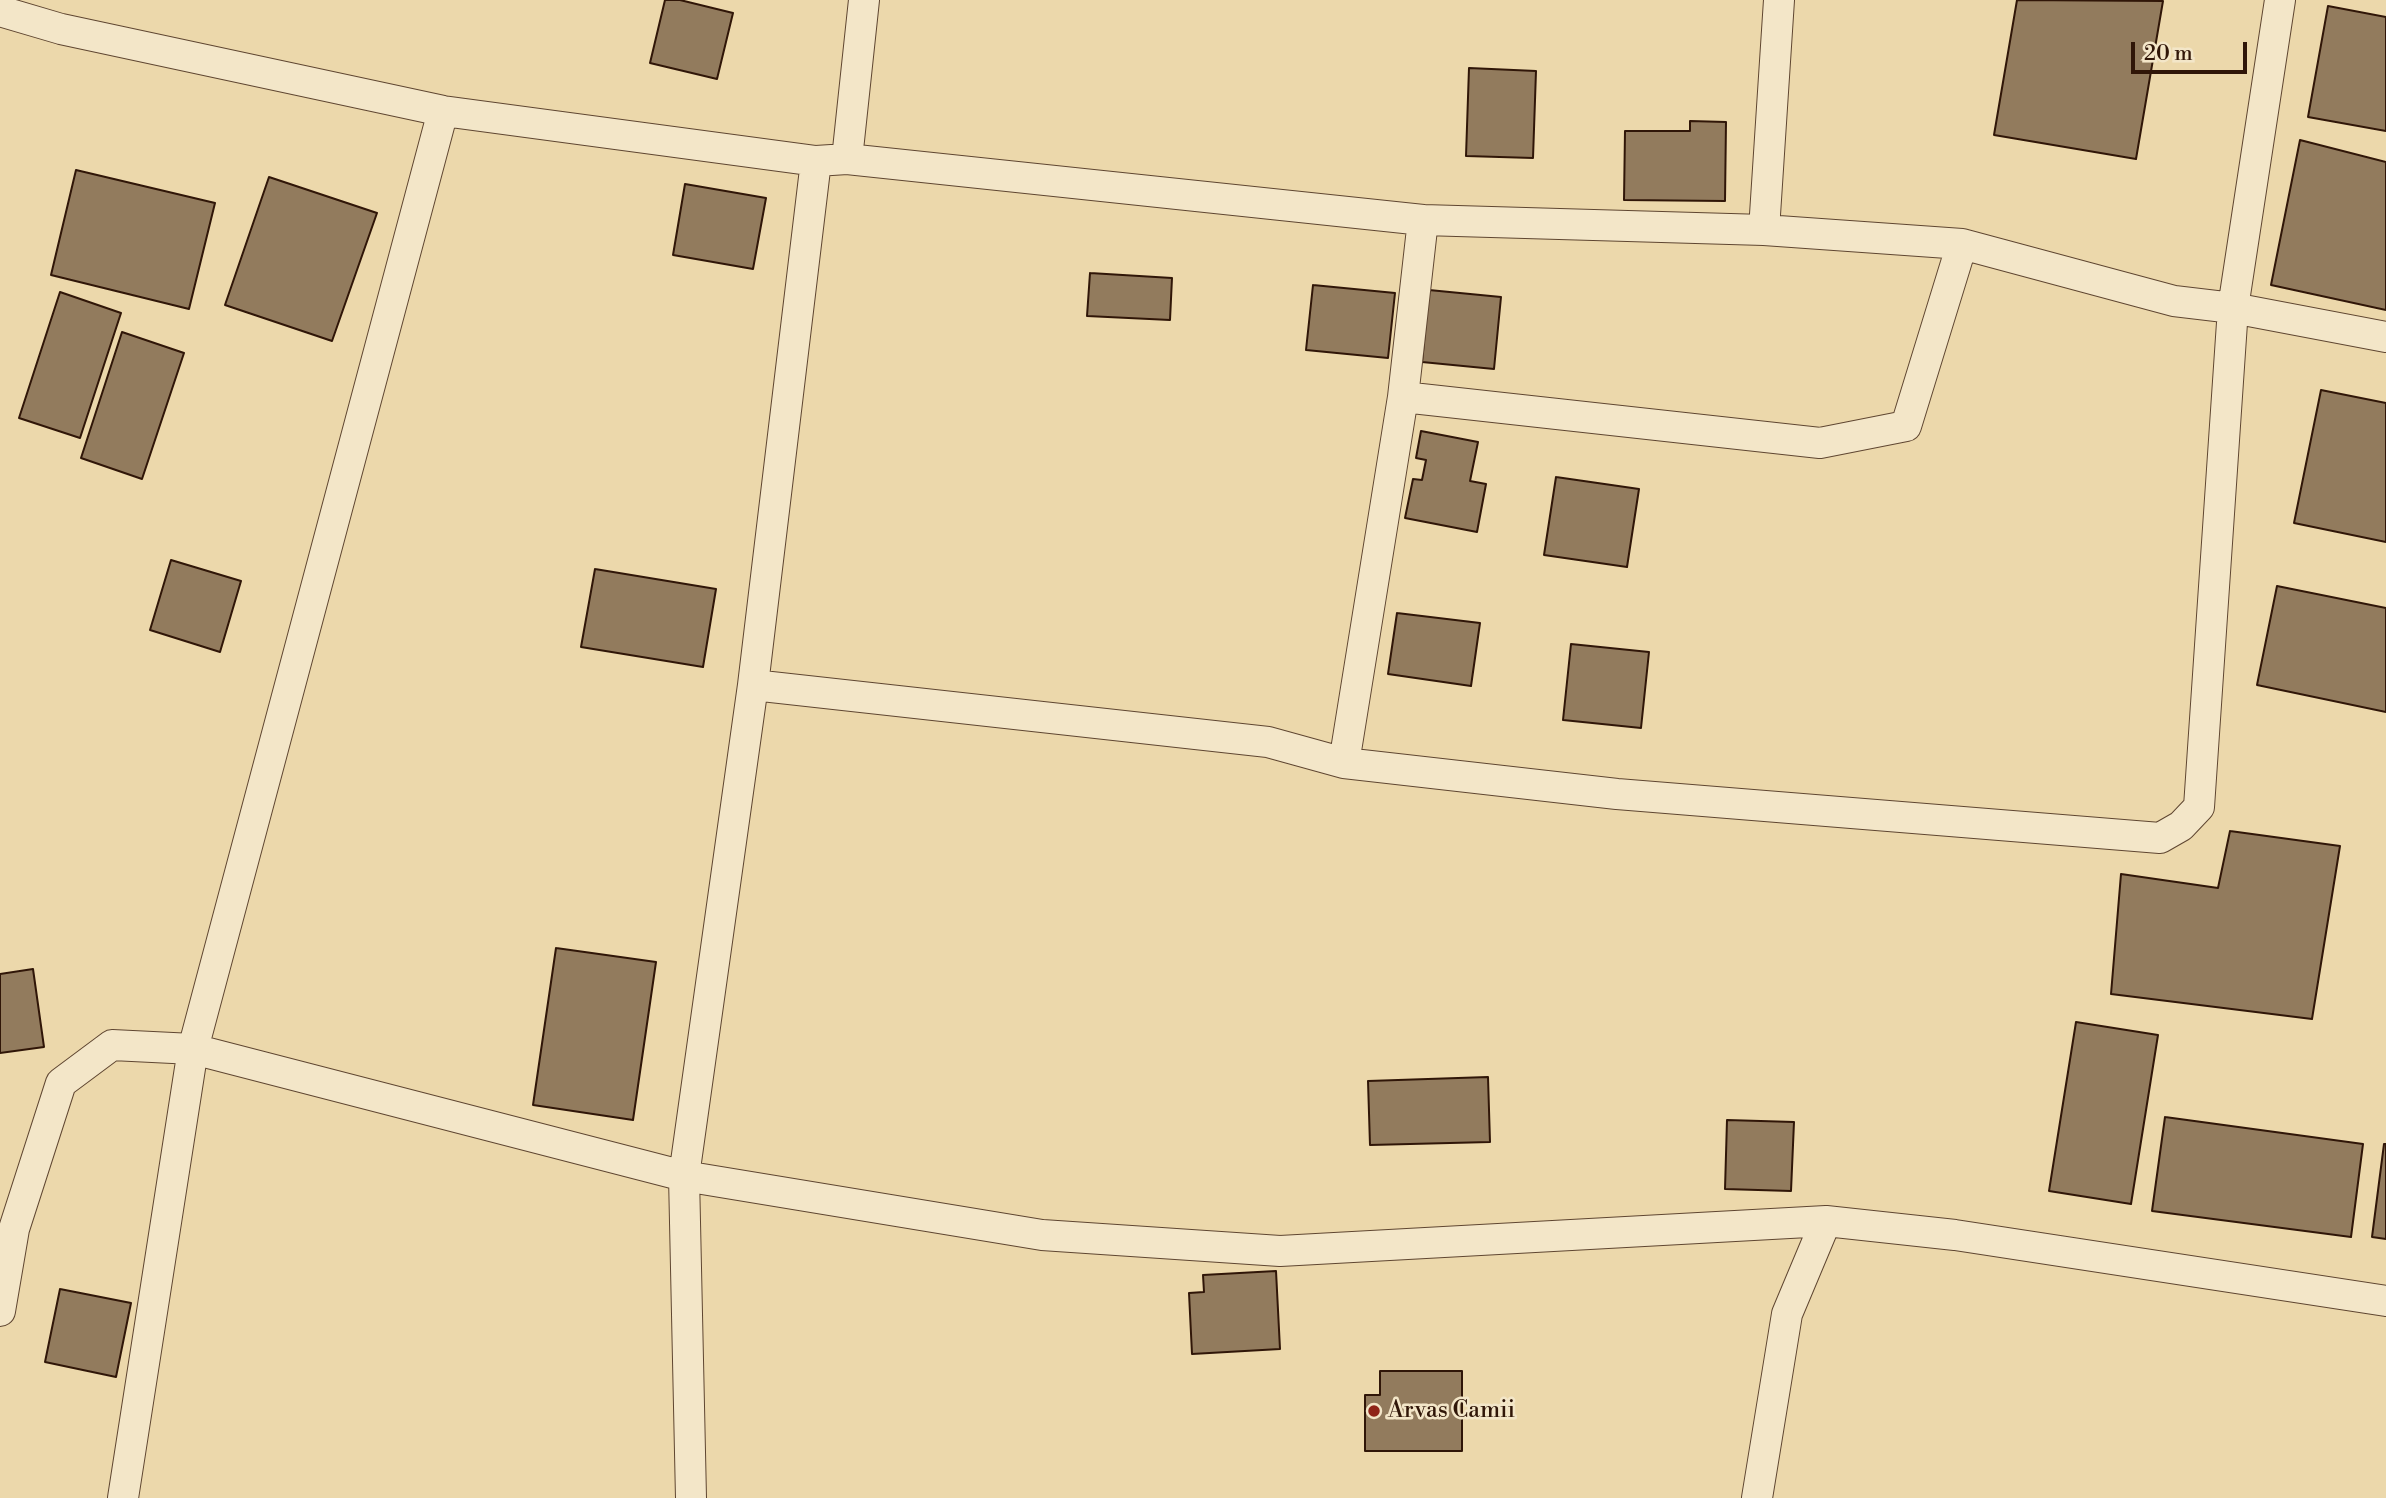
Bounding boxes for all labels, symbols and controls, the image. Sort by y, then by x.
scale bar [2134,28,2250,72]
text: 20 m [2144,41,2193,67]
place label: Arvas Camii [1388,1397,1515,1425]
marker: Arvas Camii [1366,1403,1382,1419]

